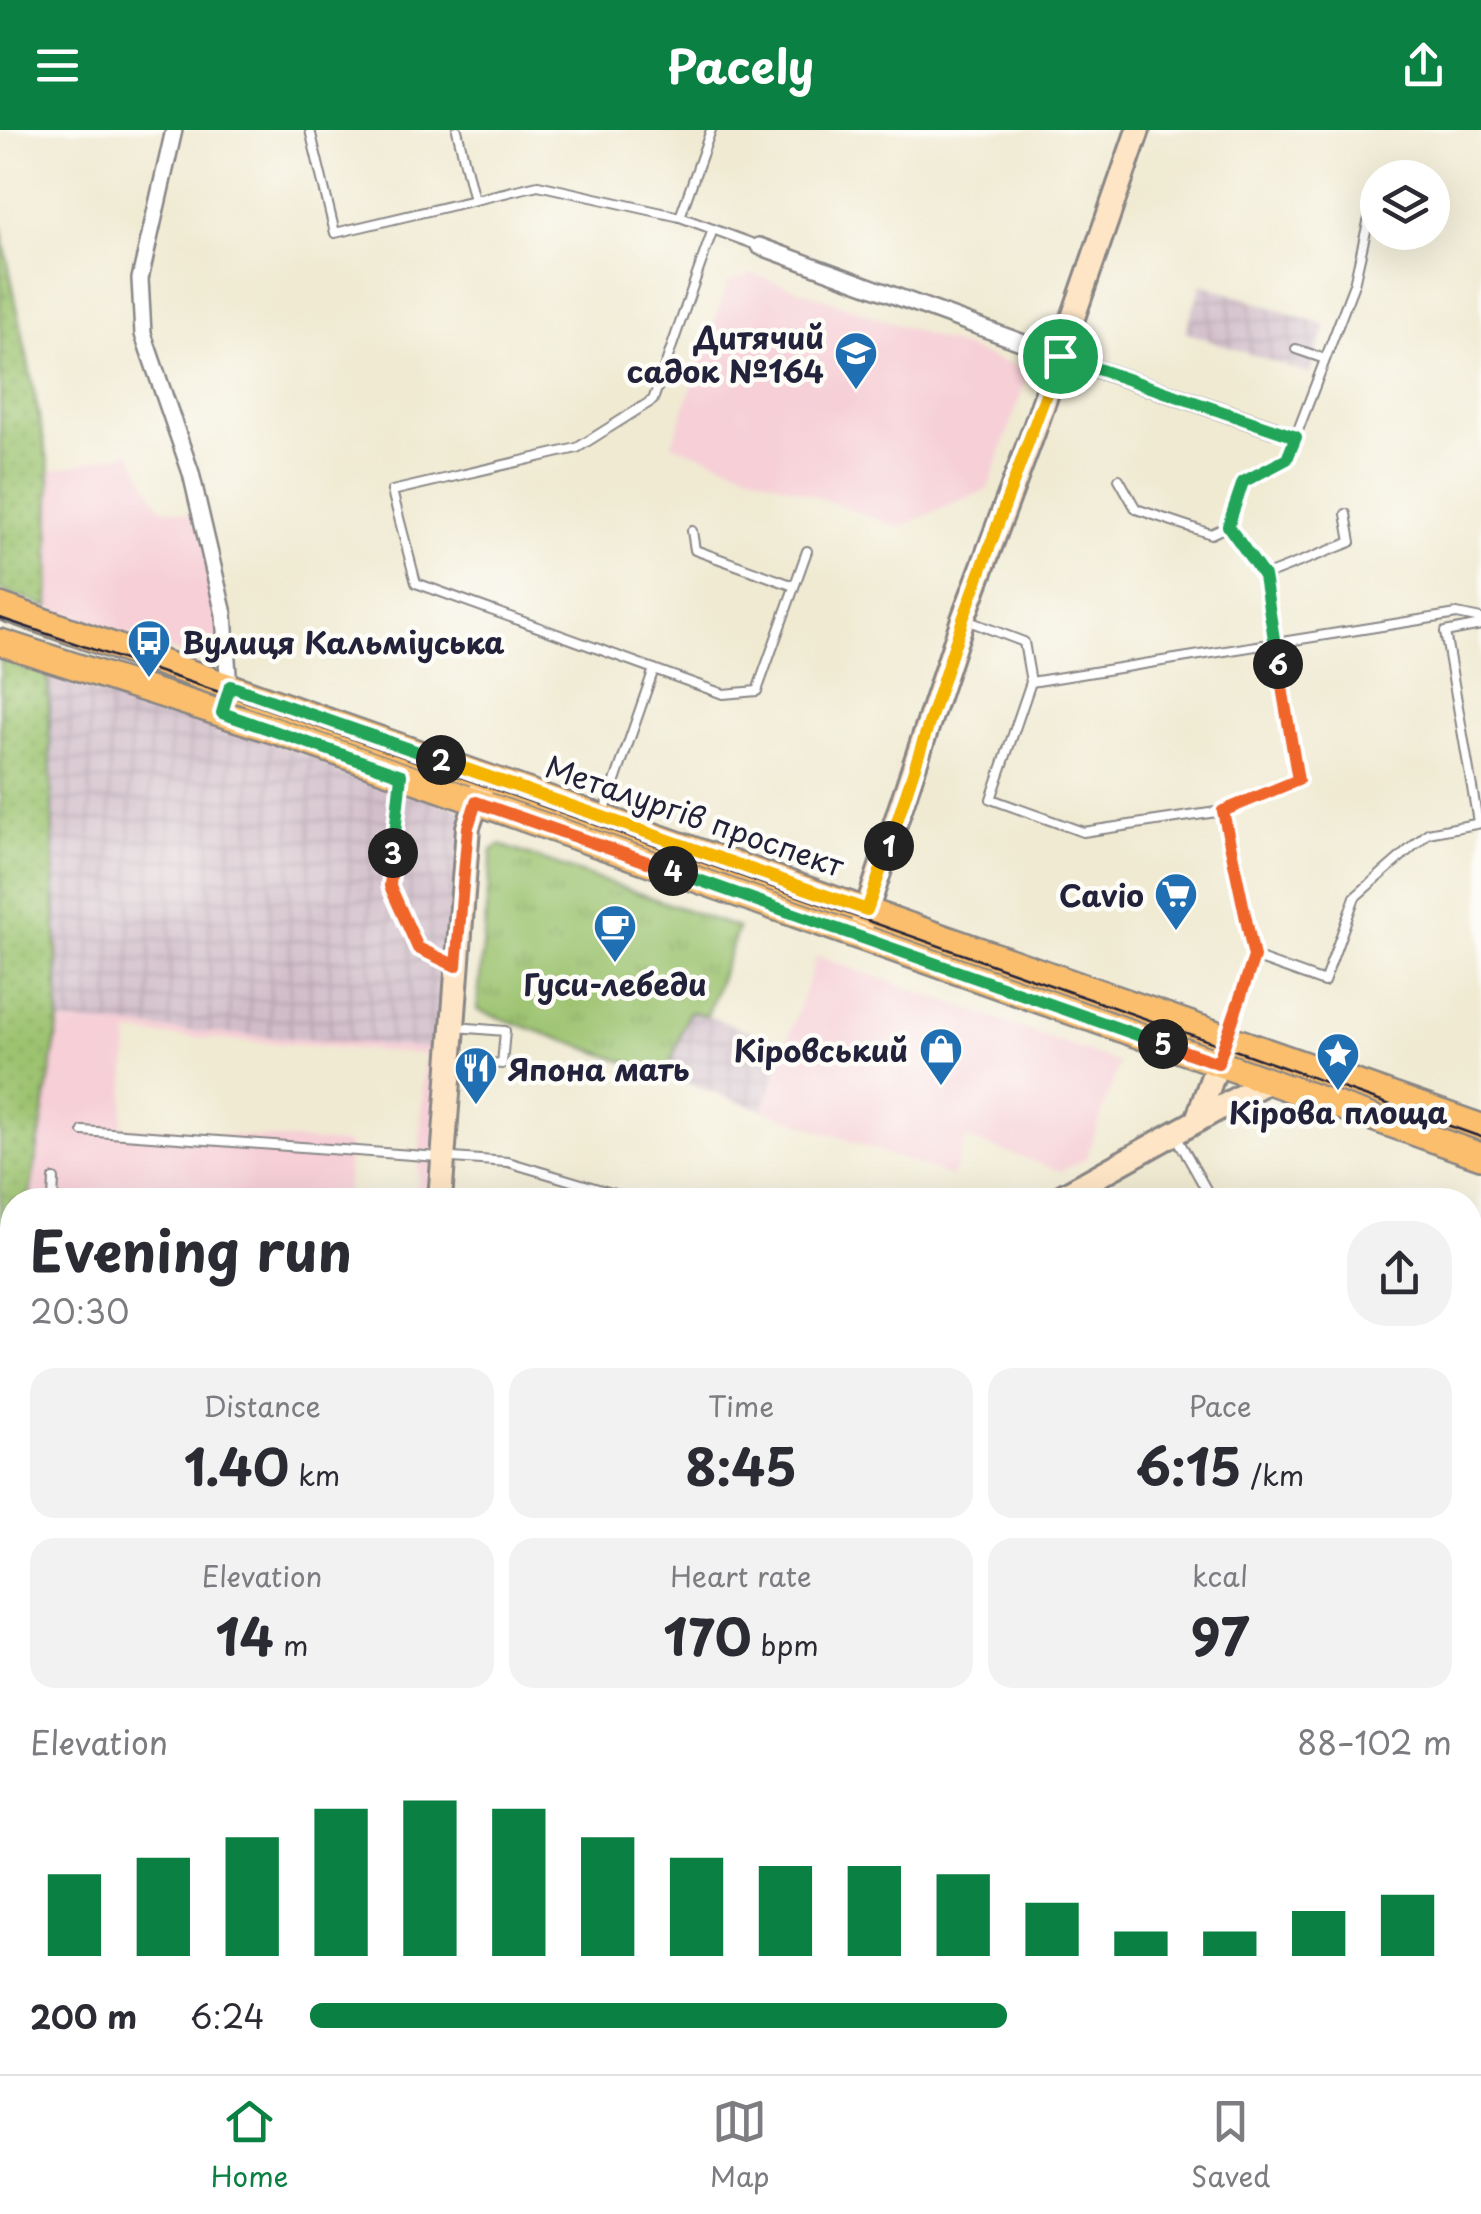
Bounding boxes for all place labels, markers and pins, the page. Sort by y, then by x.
place label: Дитячий садок №164 [627,314,824,393]
pin [1018,314,1103,399]
school or university icon: Дитячий садок №164 [833,330,879,391]
bus stop icon: Вулиця Кальміуська [126,618,172,679]
place label: Вулиця Кальміуська [182,619,505,664]
pin: 6 [1253,639,1303,689]
pin: 2 [416,735,466,785]
pin: 1 [864,821,914,871]
pin: 3 [368,828,418,878]
pin: 4 [648,846,698,896]
supermarket icon: Cavio [1153,871,1199,932]
place label: Cavio [1059,872,1144,917]
cafe icon: Гуси-лебеди [592,903,638,964]
place label: Гуси-лебеди [523,961,707,1006]
pin: 5 [1138,1019,1188,1069]
shop icon: Кіровський [918,1026,964,1087]
place label: Кіровський [733,1027,908,1072]
place icon: Кірова площа [1315,1031,1361,1092]
restaurant icon: Япона мать [453,1045,499,1106]
place label: Япона мать [508,1046,689,1091]
place label: Кірова площа [1228,1089,1448,1134]

